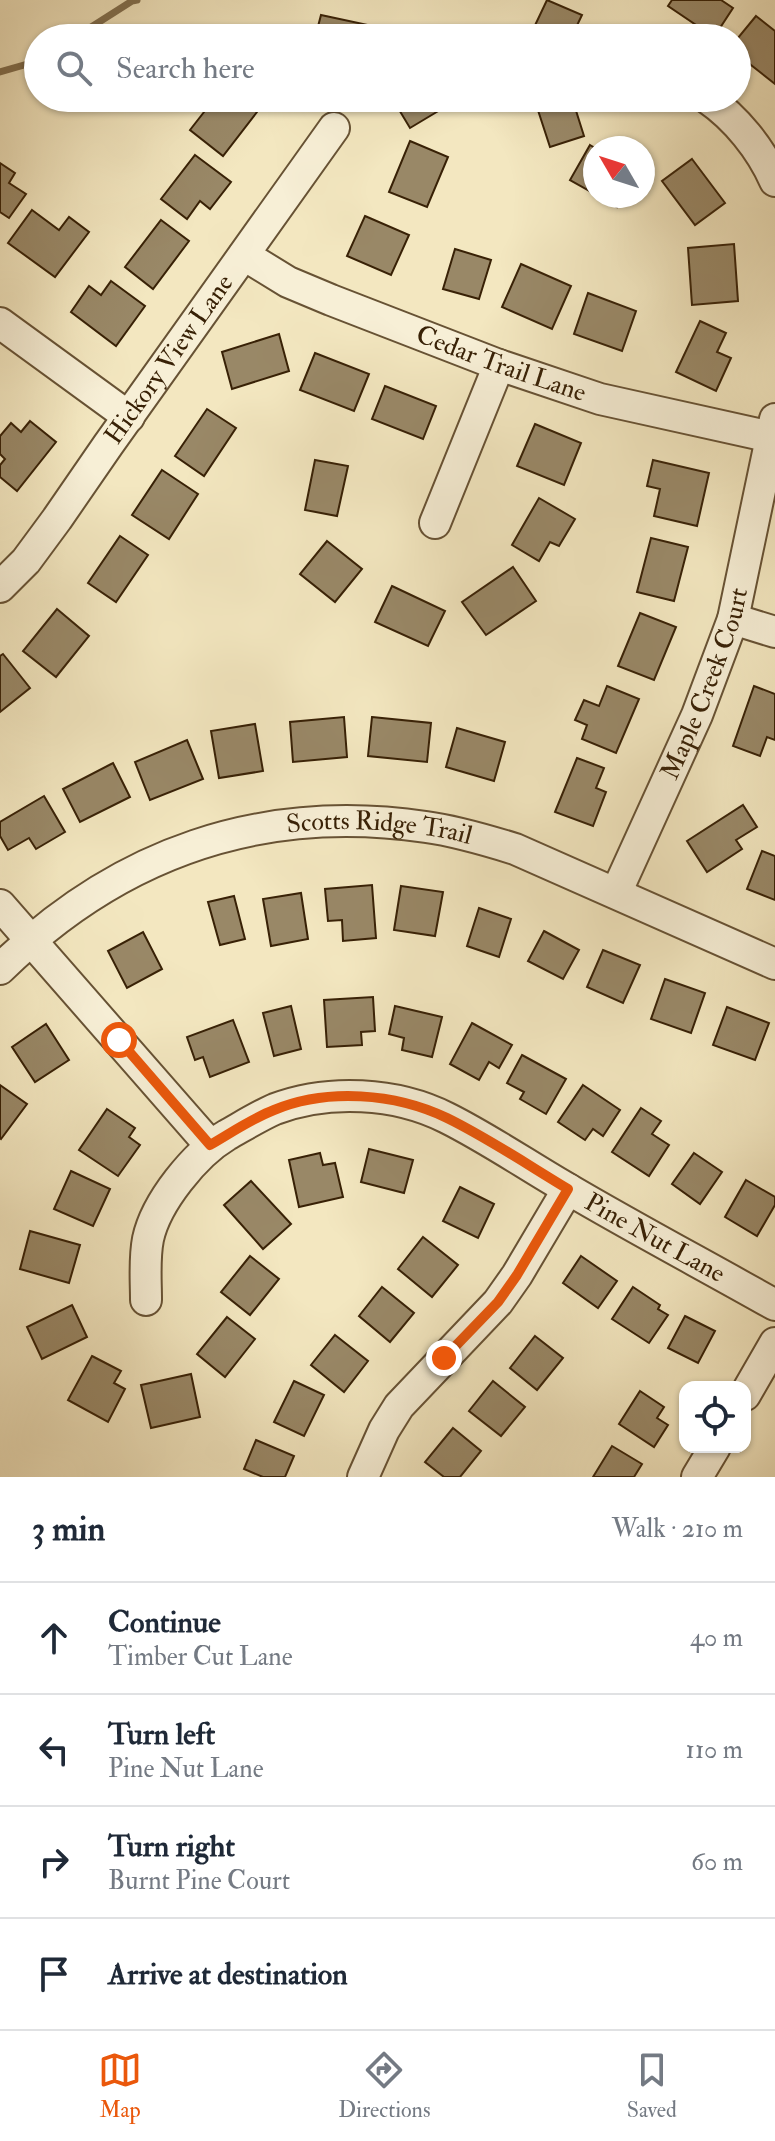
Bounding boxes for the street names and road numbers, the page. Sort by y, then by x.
street label: Hickory View Lane [98,268,241,451]
street label: Cedar Trail Lane [412,318,590,409]
street label: Maple Creek Court [654,585,755,784]
street label: Scotts Ridge Trail [285,805,476,852]
street label: Pine Nut Lane [579,1186,731,1290]

